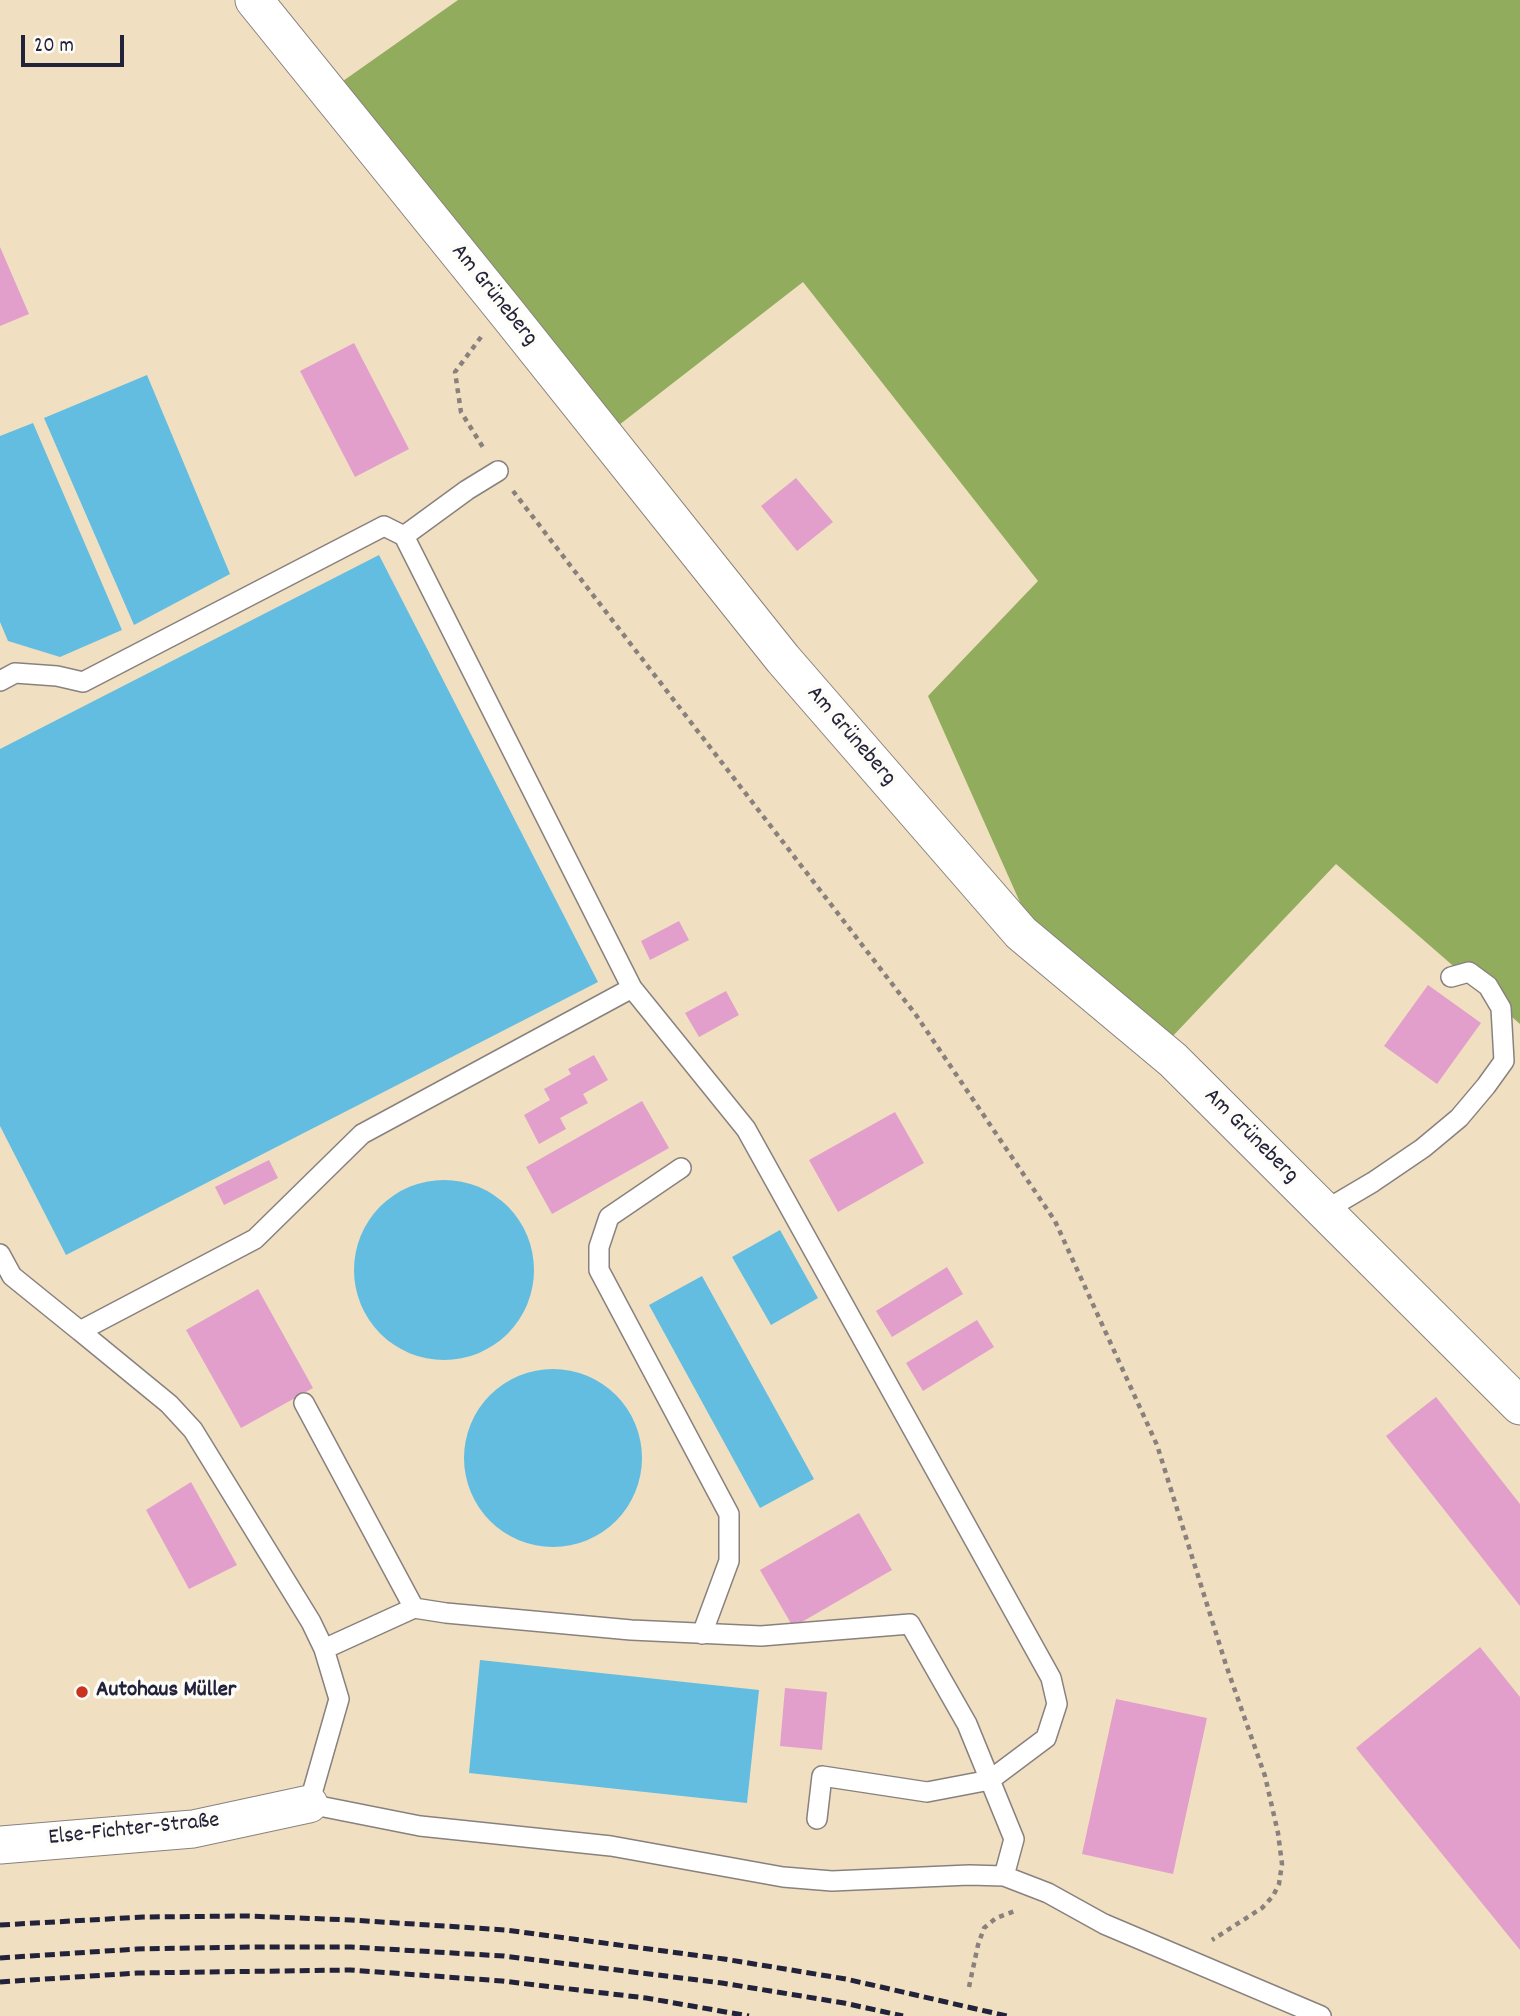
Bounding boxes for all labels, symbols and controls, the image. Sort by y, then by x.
scale bar [24,21,128,65]
text: 20 m [34,32,74,62]
street label: Am Grüneberg [444,239,542,353]
street label: Am Grüneberg [799,681,901,793]
street label: Am Grüneberg [1197,1084,1303,1190]
place label: Autohaus Müller [96,1678,236,1706]
marker: Autohaus Müller [74,1684,90,1700]
street label: Else-Fichter-Straße [47,1808,221,1854]

